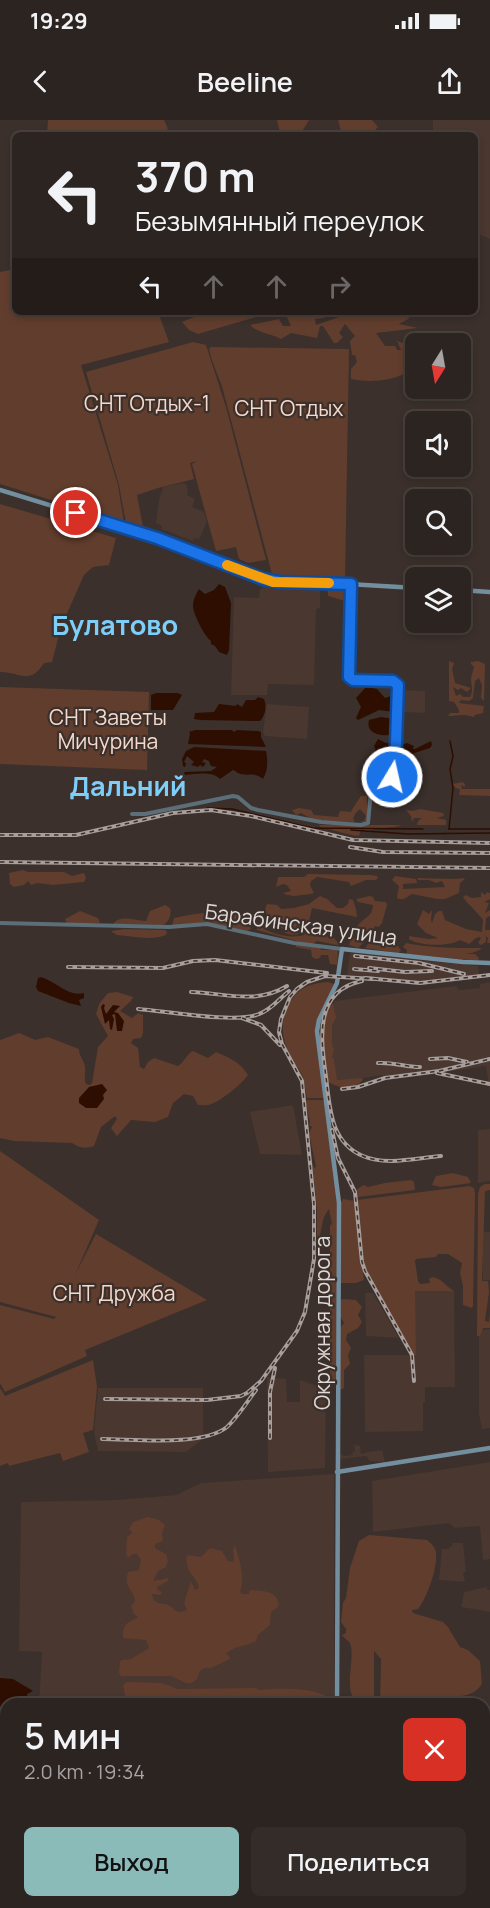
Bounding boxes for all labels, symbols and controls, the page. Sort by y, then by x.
text: 19:29 [30,6,88,36]
text: Beeline [197,63,293,100]
icon: back [24,65,57,98]
icon: share [433,65,466,98]
text: 370 m [135,147,256,205]
icon: left [36,156,114,234]
text: Безымянный переулок [135,202,424,239]
icon: left [134,270,167,303]
icon: ahead [197,270,230,303]
icon: ahead [260,270,293,303]
icon: right [323,270,356,303]
north arrow [405,333,471,399]
map controls [405,333,471,633]
park label: СНТ Отдых-1 [84,389,210,417]
park label: СНТ Отдых [235,394,343,422]
button: sound [405,411,471,477]
pin [50,487,101,538]
button: search [405,489,471,555]
icon: arrive [59,496,92,529]
button: layers [405,567,471,633]
district label: Булатово [52,606,178,643]
park label: СНТ Заветы Мичурина [49,703,167,755]
position arrow [360,745,424,809]
district label: Дальний [70,767,186,804]
street label: Барабинская улица [203,897,399,951]
street label: Окружная дорога [308,1236,336,1410]
park label: СНТ Дружба [53,1279,175,1307]
text: 5 мин [24,1711,121,1760]
button: close [403,1718,466,1781]
text: 2.0 km · 19:34 [24,1758,145,1785]
button: Выход [24,1827,239,1896]
button: Поделиться [251,1827,466,1896]

